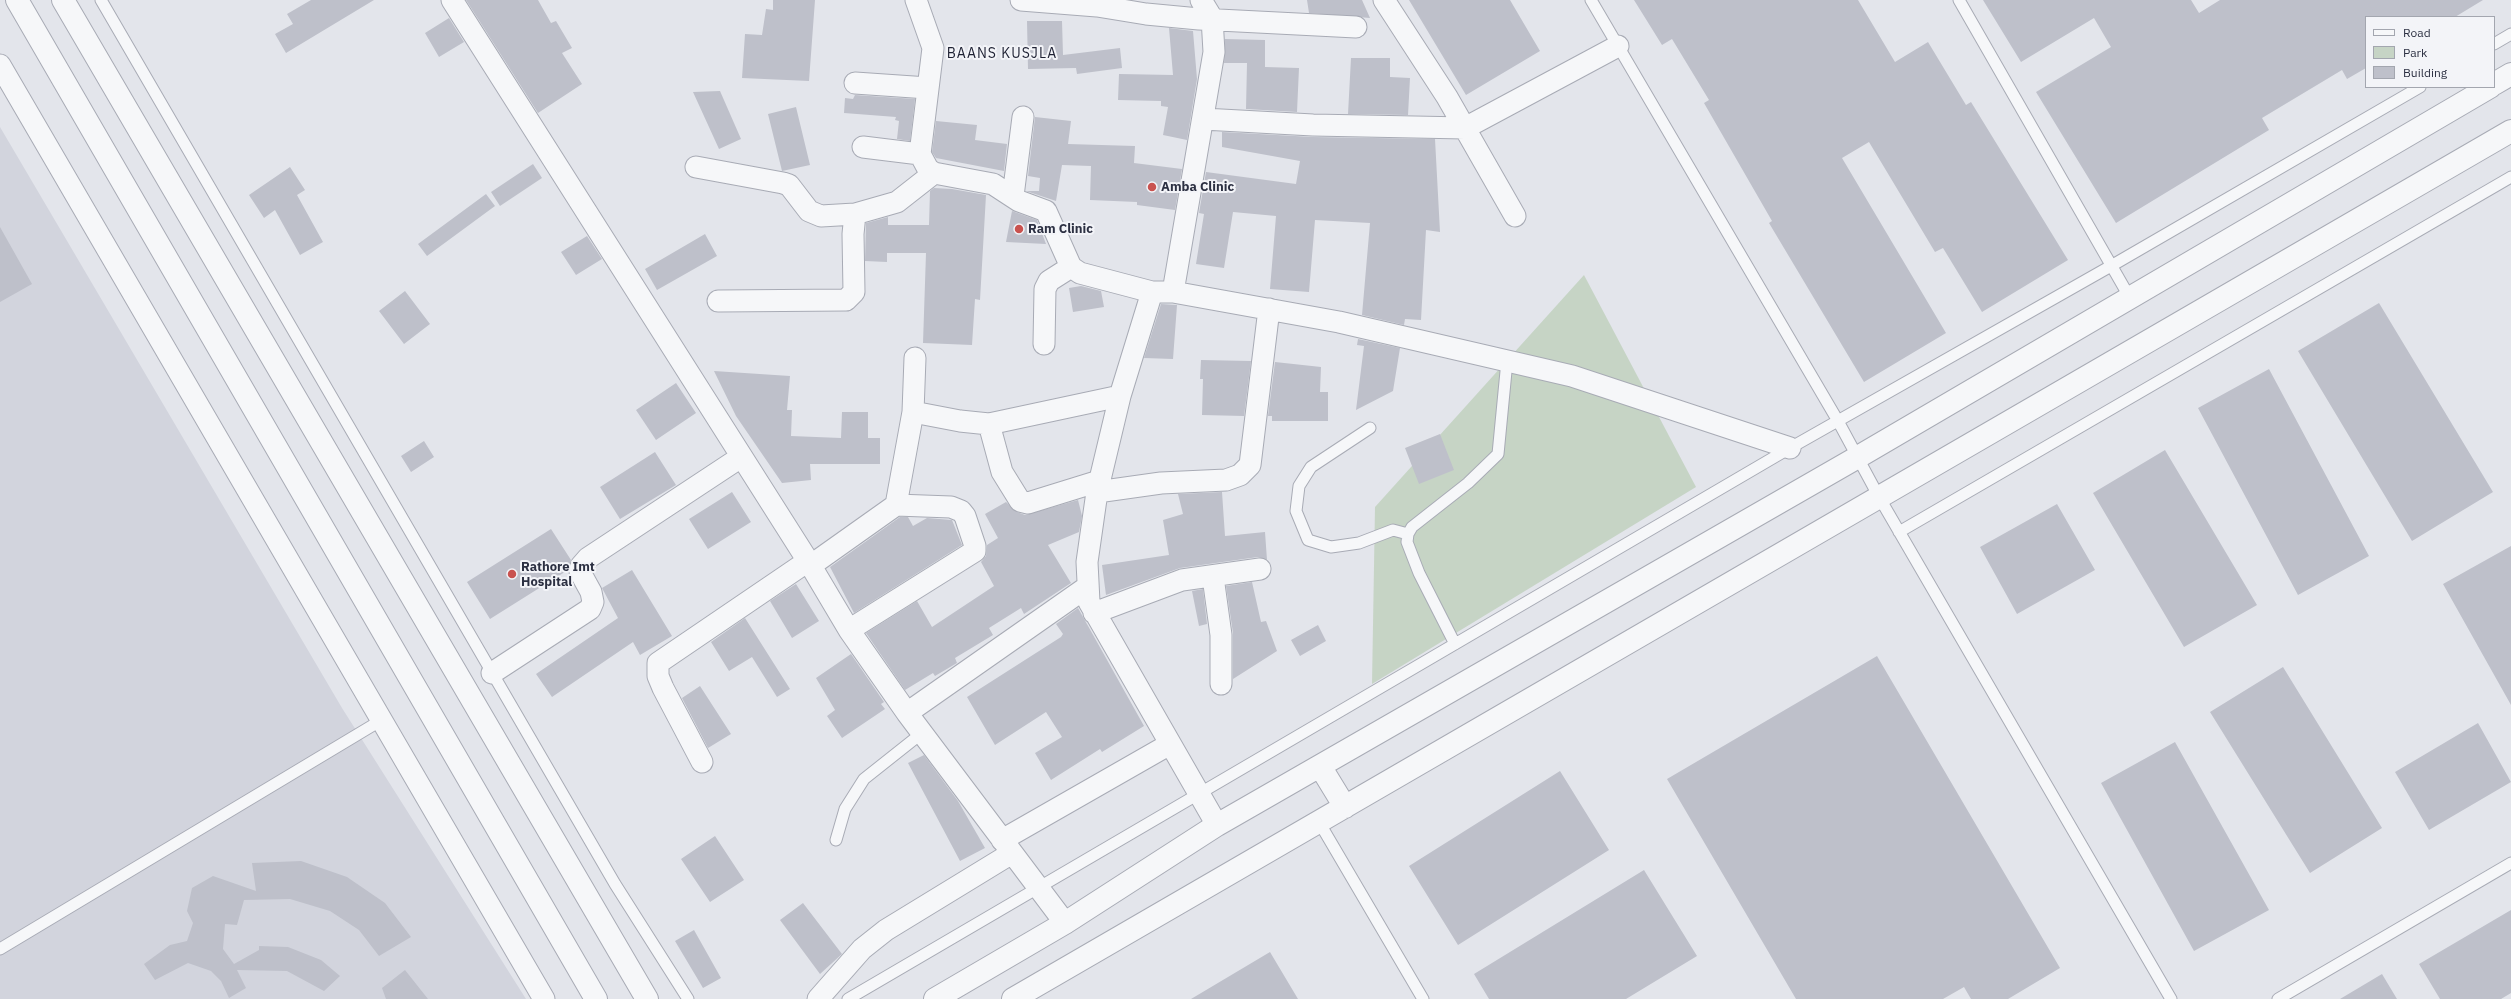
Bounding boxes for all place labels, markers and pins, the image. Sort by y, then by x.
place label: Amba Clinic [1161,179,1234,195]
marker: Amba Clinic [1146,181,1158,193]
place label: Ram Clinic [1028,221,1093,237]
marker: Ram Clinic [1013,223,1025,235]
place label: Rathore Imt Hospital [521,559,595,590]
marker: Rathore Imt Hospital [506,568,518,580]

